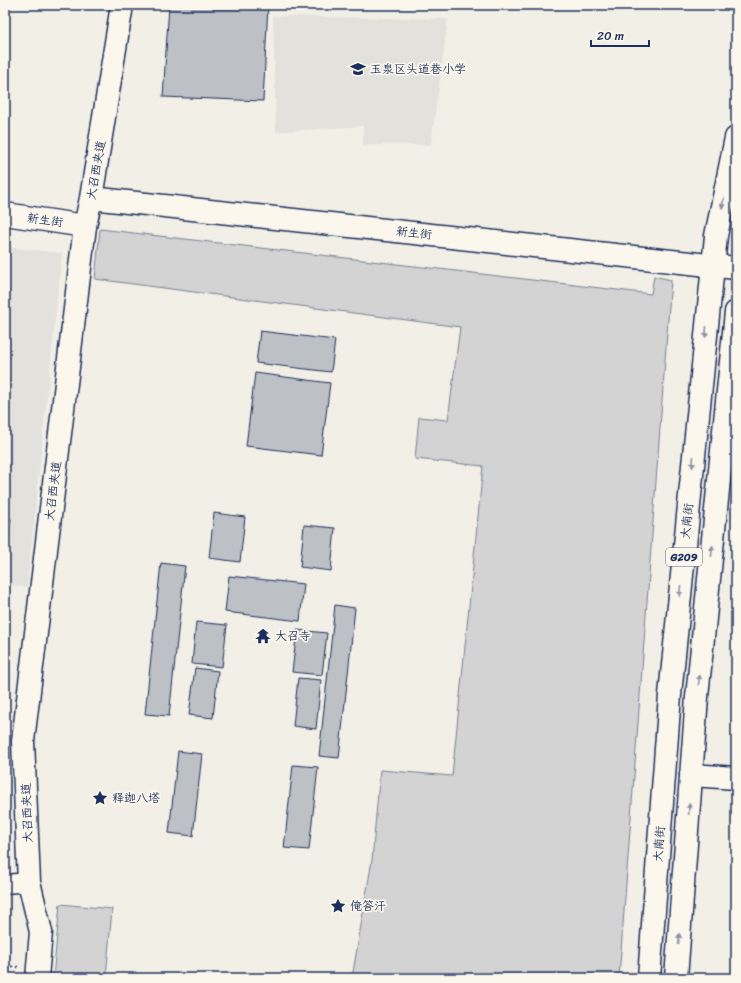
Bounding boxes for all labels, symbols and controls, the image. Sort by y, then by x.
scale bar [591,22,649,48]
text: 20 m [597,25,624,47]
place label: 玉泉区头道巷小学 [370,58,466,80]
school or university icon: 玉泉区头道巷小学 [349,60,367,78]
street label: 大召西夹道 [80,139,112,201]
one-way arrow [719,197,725,210]
street label: 新生街 [26,207,64,233]
street label: 新生街 [395,220,433,246]
one-way arrow [703,326,710,338]
one-way arrow [690,456,697,468]
street label: 大召西夹道 [38,460,68,522]
street label: 大南街 [674,502,700,540]
one-way arrow [709,545,715,557]
road number: G209 [666,548,702,566]
one-way arrow [677,585,683,597]
place label: 大召寺 [275,625,311,647]
temple icon: 大召寺 [254,627,272,645]
one-way arrow [696,674,702,686]
street label: 大召西夹道 [15,783,39,843]
place label: 释迦八塔 [112,787,160,809]
place icon: 释迦八塔 [91,789,109,807]
one-way arrow [685,803,692,815]
street label: 大南街 [647,825,671,863]
place label: 俺答汗 [350,895,386,917]
place icon: 俺答汗 [329,897,347,915]
one-way arrow [675,933,682,945]

